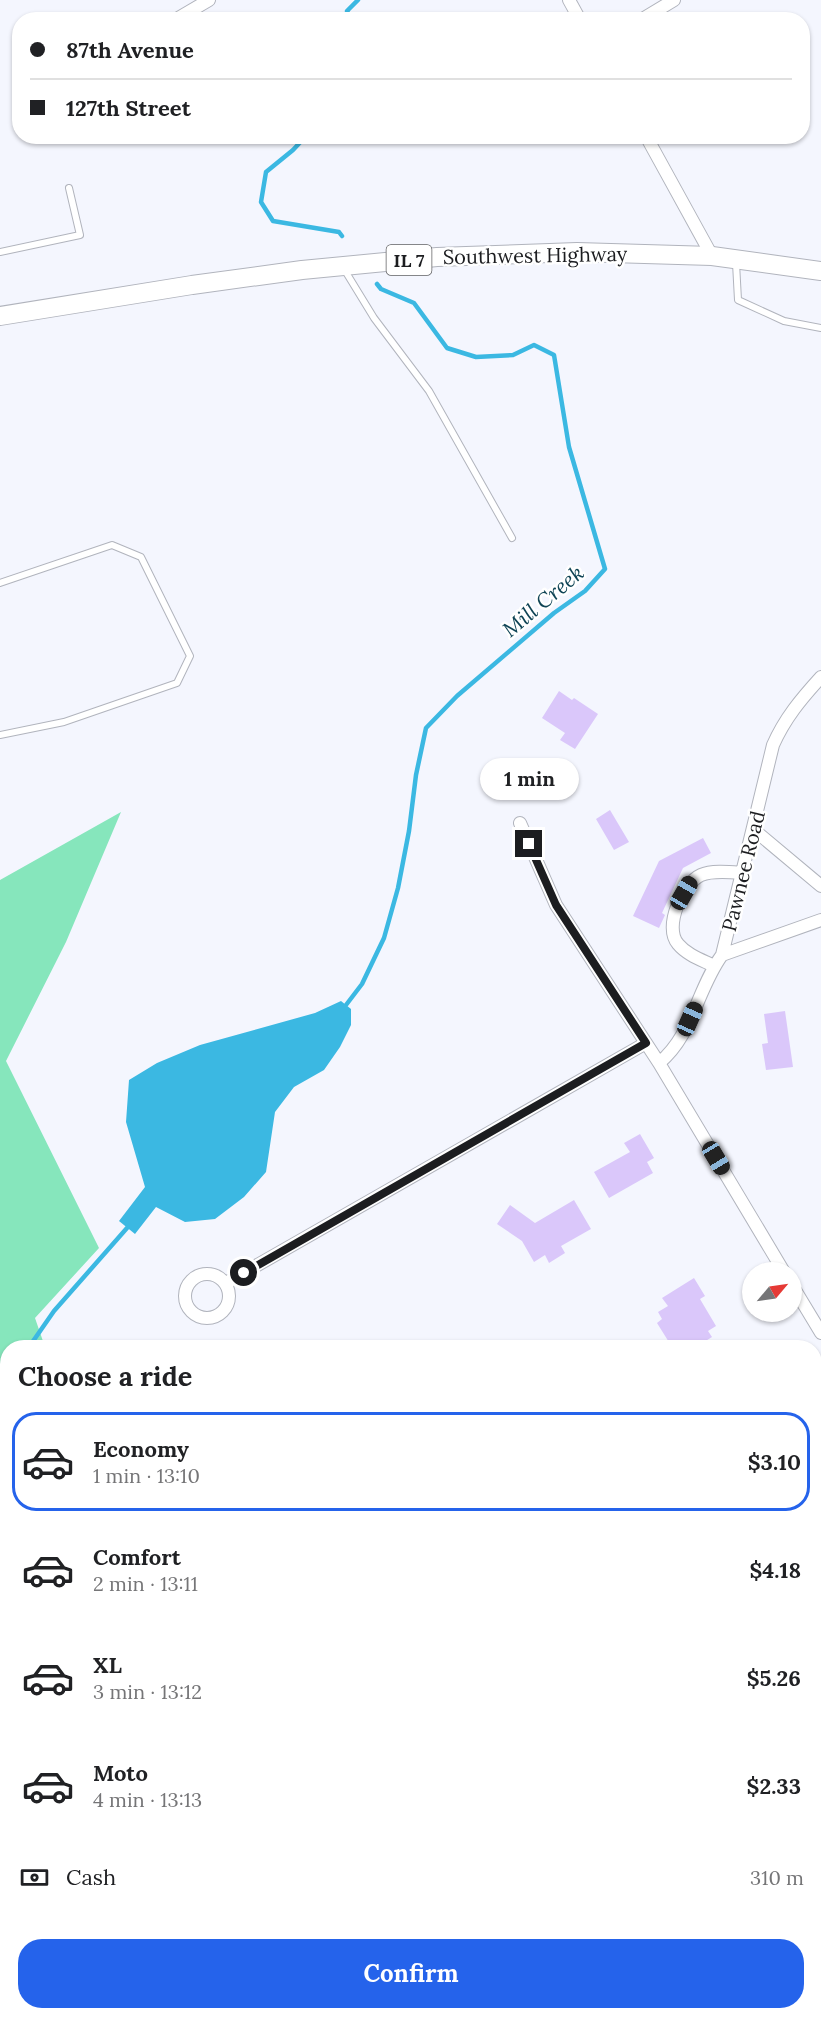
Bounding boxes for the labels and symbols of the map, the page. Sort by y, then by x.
street label: Southwest Highway [443,241,628,269]
road number: IL 7 [386,245,432,275]
water label: Mill Creek [497,559,589,643]
callout: 1 min [480,757,578,799]
street label: Pawnee Road [716,808,770,934]
route end [515,830,542,857]
car [667,873,701,913]
car [674,999,706,1039]
car [699,1138,733,1178]
route start [230,1259,257,1286]
north arrow [742,1262,802,1322]

